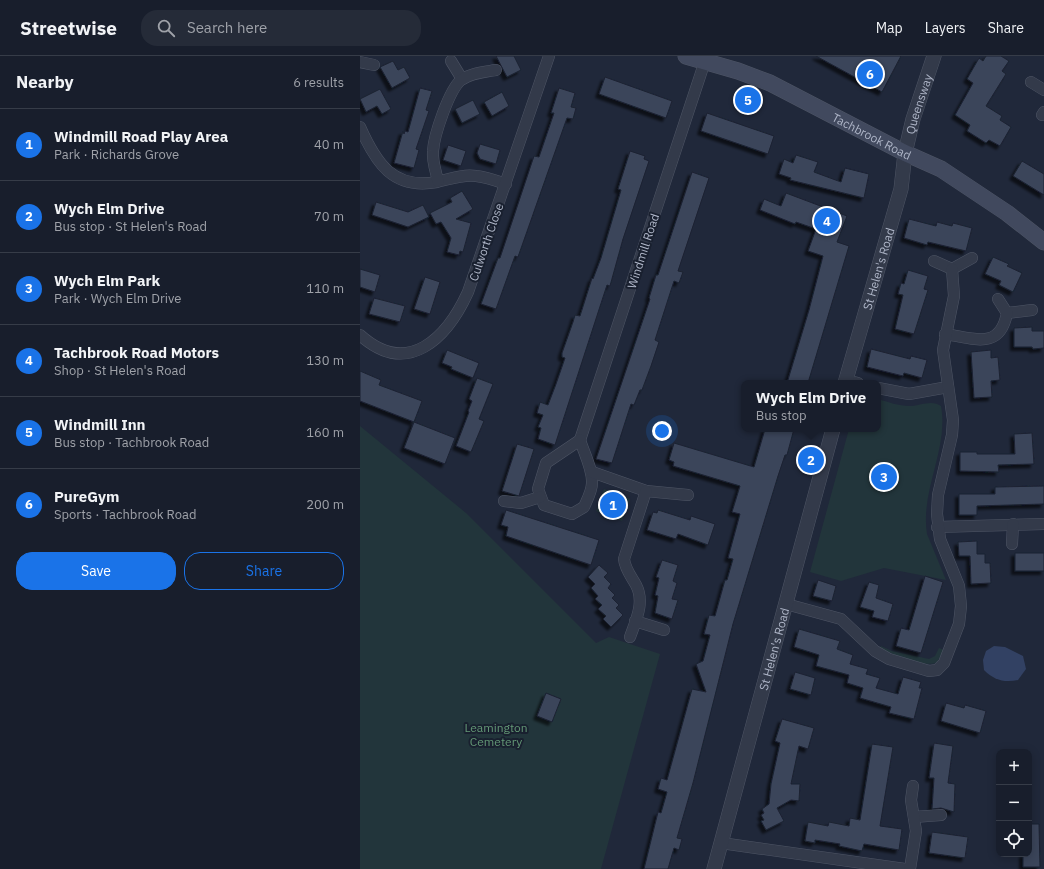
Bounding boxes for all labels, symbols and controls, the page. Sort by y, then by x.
search box [141,10,421,46]
text: Streetwise [20,16,117,40]
icon: search [155,17,177,39]
text: Search here [187,18,267,37]
text: Map [876,19,903,37]
text: Layers [925,19,966,37]
text: Share [988,19,1024,37]
pin: 6 [857,59,883,89]
text: Nearby [16,71,74,93]
street label: Queensway [902,72,935,136]
text: 6 results [293,74,344,91]
pin: 5 [735,85,761,115]
street label: Tachbrook Road [830,109,914,162]
text: Windmill Road Play Area [54,127,228,146]
text: 1 [25,136,33,153]
text: 40 m [314,136,344,153]
text: Park · Richards Grove [54,146,179,163]
text: Wych Elm Drive [54,199,165,218]
street label: Culworth Close [466,201,506,283]
pin: 4 [814,206,840,236]
text: 2 [25,208,33,225]
text: 70 m [314,208,344,225]
street label: Windmill Road [624,212,662,290]
text: Bus stop · St Helen's Road [54,218,207,235]
street label: St Helen's Road [859,226,897,312]
text: Wych Elm Park [54,271,160,290]
text: 3 [25,280,33,297]
text: 110 m [306,280,344,297]
text: Park · Wych Elm Drive [54,290,181,307]
text: Tachbrook Road Motors [54,343,219,362]
text: 4 [25,352,33,369]
text: 130 m [306,352,344,369]
text: Shop · St Helen's Road [54,362,186,379]
popup [741,380,881,432]
text: Wych Elm Drive [756,388,866,407]
text: Bus stop [756,407,807,424]
text: Windmill Inn [54,415,146,434]
your location [652,421,672,441]
text: 5 [25,424,33,441]
text: 160 m [306,424,344,441]
text: Bus stop · Tachbrook Road [54,434,209,451]
pin: 2 [798,445,824,475]
pin: 3 [871,462,897,492]
text: PureGym [54,487,119,506]
pin: 1 [600,490,626,520]
text: 6 [25,496,33,513]
text: 200 m [306,496,344,513]
text: Sports · Tachbrook Road [54,506,196,523]
button: Save [16,552,176,590]
button: Share [184,552,344,590]
street label: St Helen's Road [755,606,792,692]
park label: Leamington Cemetery [464,720,528,749]
map controls [996,749,1032,857]
button: + [996,749,1032,785]
button: − [996,785,1032,821]
button: locate [996,821,1032,857]

